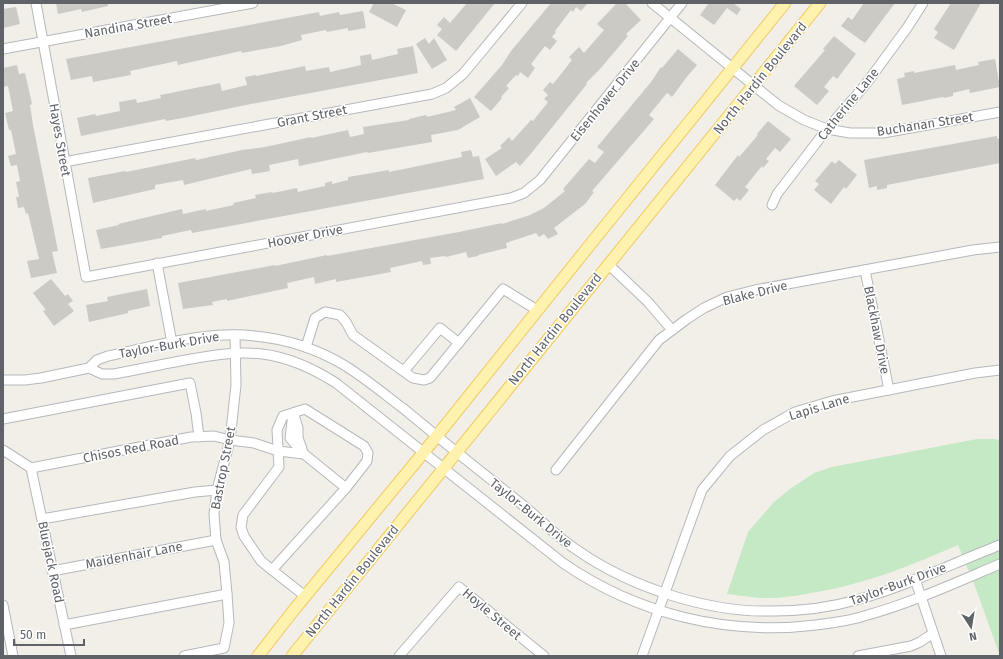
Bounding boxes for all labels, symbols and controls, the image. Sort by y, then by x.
street label: Nandina Street [83,11,173,41]
street label: North Hardin Boulevard [710,19,810,137]
street label: Eisenhower Drive [567,56,643,144]
street label: Catherine Lane [814,65,882,143]
street label: Hayes Street [46,102,74,178]
street label: Grant Street [276,102,349,130]
street label: Buchanan Street [876,109,975,139]
street label: Hoover Drive [266,221,344,251]
street label: North Hardin Boulevard [505,270,605,388]
street label: Blake Drive [721,278,789,308]
street label: Blackhaw Drive [861,285,893,375]
street label: Taylor-Burk Drive [118,329,220,361]
street label: Lapis Lane [787,391,851,423]
street label: Bastrop Street [208,425,238,511]
street label: Chisos Red Road [82,432,180,466]
street label: Taylor-Burk Drive [487,475,575,551]
street label: Bluejack Road [35,520,67,604]
street label: North Hardin Boulevard [302,522,402,640]
street label: Maidenhair Lane [84,538,184,572]
street label: Taylor-Burk Drive [848,560,948,608]
street label: Hoyle Street [459,585,525,643]
north arrow [951,607,991,647]
scale bar [14,621,84,647]
text: 50 m [20,628,46,642]
text: N [968,629,978,643]

